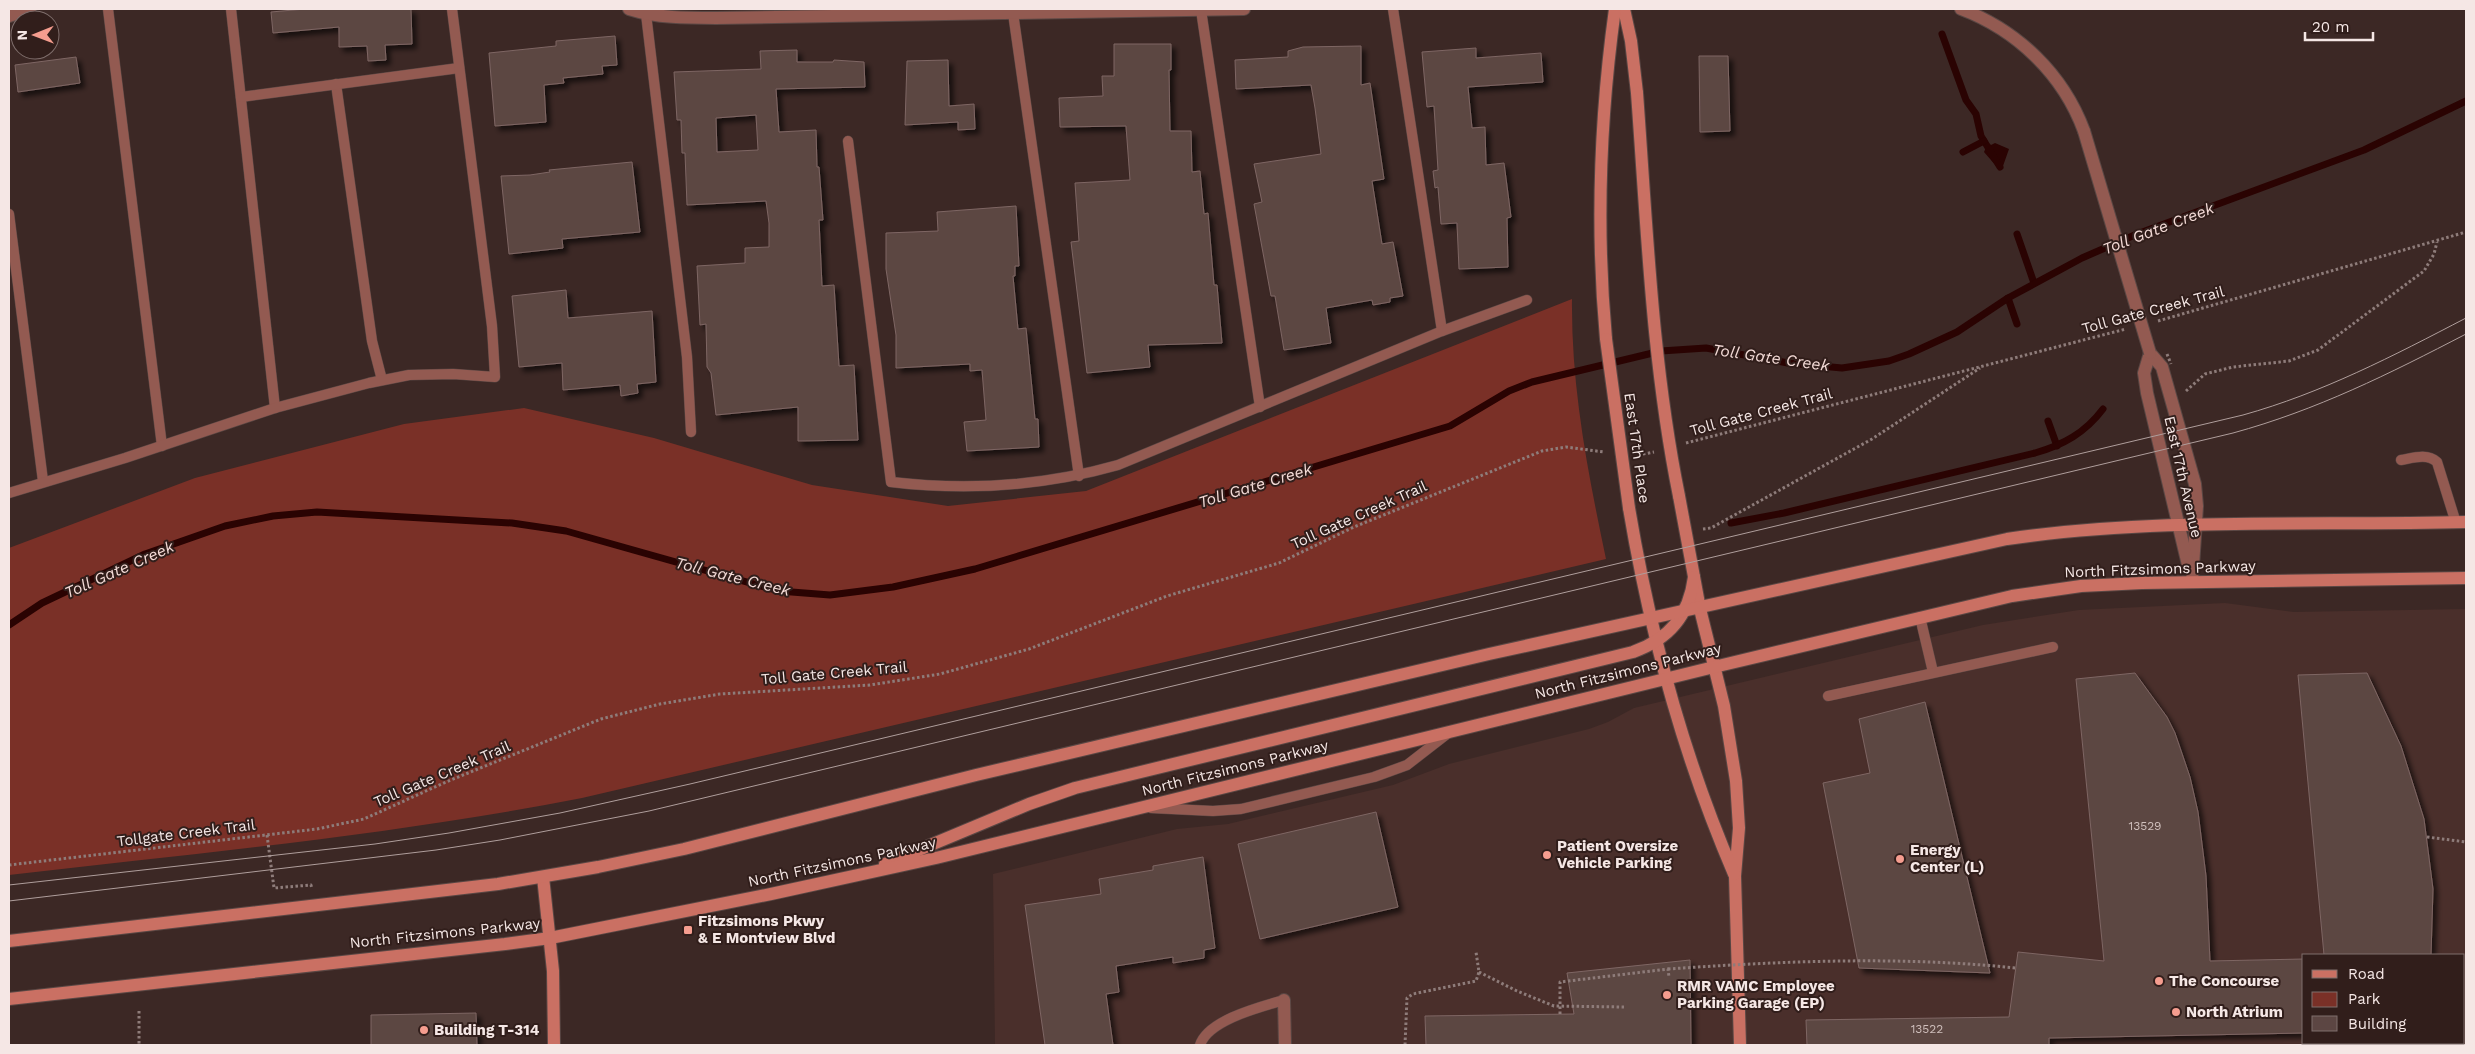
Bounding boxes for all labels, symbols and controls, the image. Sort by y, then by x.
north arrow [10,10,60,60]
scale bar [2305,10,2372,42]
text: 20 m [2312,18,2350,36]
text: N [14,30,30,41]
water label: Toll Gate Creek [2100,198,2218,258]
street label: Toll Gate Creek Trail [2080,282,2227,338]
water label: Toll Gate Creek [1711,340,1832,375]
street label: Toll Gate Creek Trail [1688,384,1835,440]
street label: East 17th Place [1620,392,1654,504]
street label: East 17th Avenue [2160,414,2206,540]
water label: Toll Gate Creek [1196,459,1316,512]
street label: Toll Gate Creek Trail [1288,477,1430,553]
water label: Toll Gate Creek [61,536,178,602]
water label: Toll Gate Creek [673,553,794,600]
street label: North Fitzsimons Parkway [2064,557,2256,581]
street label: North Fitzsimons Parkway [1533,639,1723,703]
street label: Toll Gate Creek Trail [760,658,908,688]
street label: North Fitzsimons Parkway [1140,736,1330,800]
street label: Toll Gate Creek Trail [371,737,513,811]
street label: Tollgate Creek Trail [116,816,257,850]
house number: 13529 [2128,819,2162,833]
street label: North Fitzsimons Parkway [746,833,938,891]
place label: Patient Oversize Vehicle Parking [1557,837,1679,872]
place label: Energy Center (L) [1910,841,1985,876]
marker: Patient Oversize Vehicle Parking [1541,849,1553,861]
marker: Energy Center (L) [1894,853,1906,865]
place label: Fitzsimons Pkwy & E Montview Blvd [698,912,835,947]
street label: North Fitzsimons Parkway [349,914,541,952]
marker: Fitzsimons Pkwy & E Montview Blvd [682,924,694,936]
legend [2302,954,2465,1044]
text: Road [2348,965,2385,983]
place label: The Concourse [2169,972,2279,990]
marker: The Concourse [2153,975,2165,987]
place label: RMR VAMC Employee Parking Garage (EP) [1677,977,1835,1012]
marker: RMR VAMC Employee Parking Garage (EP) [1661,989,1673,1001]
text: Park [2348,990,2381,1008]
place label: North Atrium [2186,1003,2283,1021]
marker: North Atrium [2170,1006,2182,1018]
text: Building [2348,1015,2406,1033]
place label: Building T-314 [434,1021,540,1039]
house number: 13522 [1911,1022,1943,1036]
marker: Building T-314 [418,1024,430,1036]

